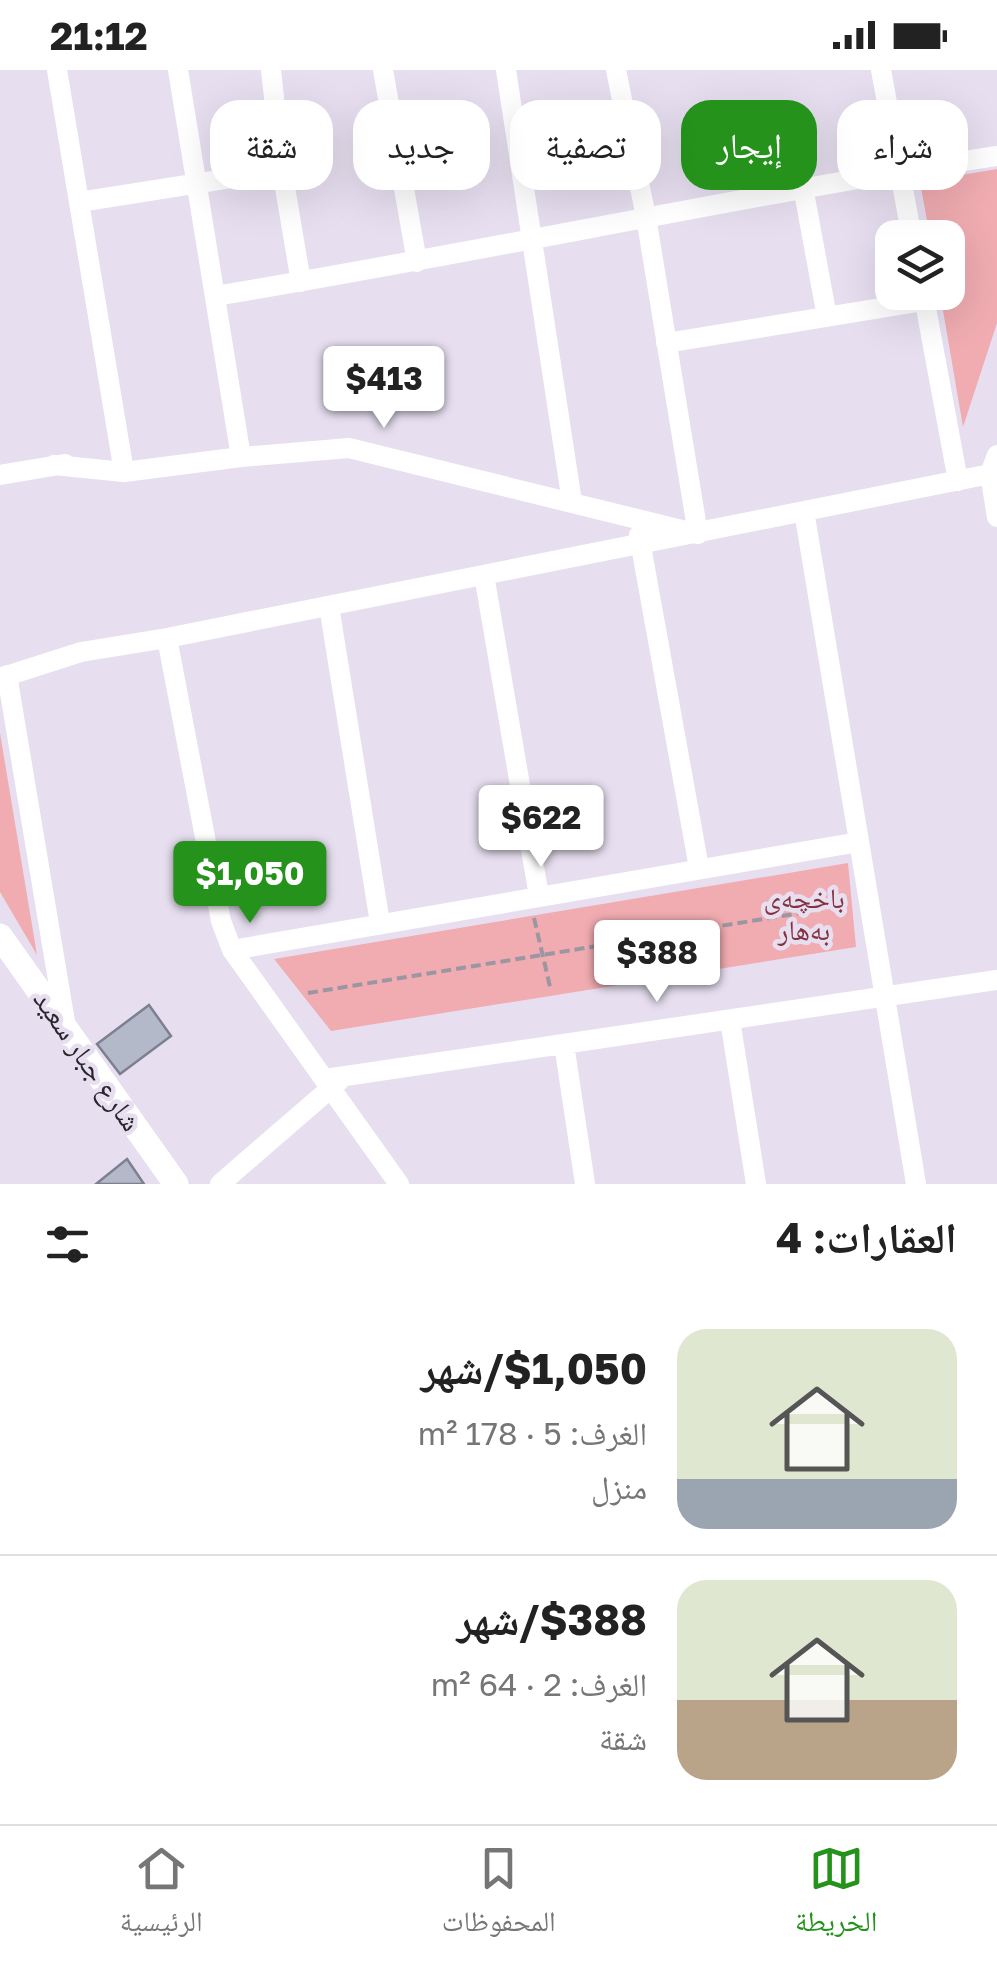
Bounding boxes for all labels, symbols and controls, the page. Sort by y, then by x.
text: 21:12 [50,13,148,58]
chip: شقة [210,100,333,190]
chip: جديد [353,100,490,190]
chip: تصفية [510,100,661,190]
chip: إيجار [681,100,817,190]
chip: شراء [837,100,968,190]
map controls [875,220,965,310]
button: layers [875,220,965,310]
pin: $413 [325,346,443,431]
text: $413 [345,359,423,397]
pin: $622 [482,785,600,870]
text: $622 [501,798,581,836]
pin: $1,050 [169,841,331,926]
text: $1,050 [195,854,305,892]
park label: باخچەی بەهار [763,881,845,946]
pin: $388 [598,920,716,1005]
text: $388 [616,933,698,971]
street label: شارع جبار سعيد [26,983,149,1138]
text: العقارات: 4 [776,1212,957,1262]
icon: filters [40,1217,95,1272]
text: $1,050/شهر [421,1343,647,1393]
icon: home [757,1369,877,1489]
text: الغرف: 5 · 178 m² [418,1414,647,1452]
text: منزل [591,1468,647,1506]
text: $388/شهر [457,1594,647,1644]
icon: home [757,1620,877,1740]
text: الغرف: 2 · 64 m² [431,1665,647,1703]
text: شقة [599,1719,647,1757]
tab: الرئيسية [120,1841,203,1949]
tab: المحفوظات [442,1841,556,1949]
tab: الخريطة [795,1841,877,1949]

